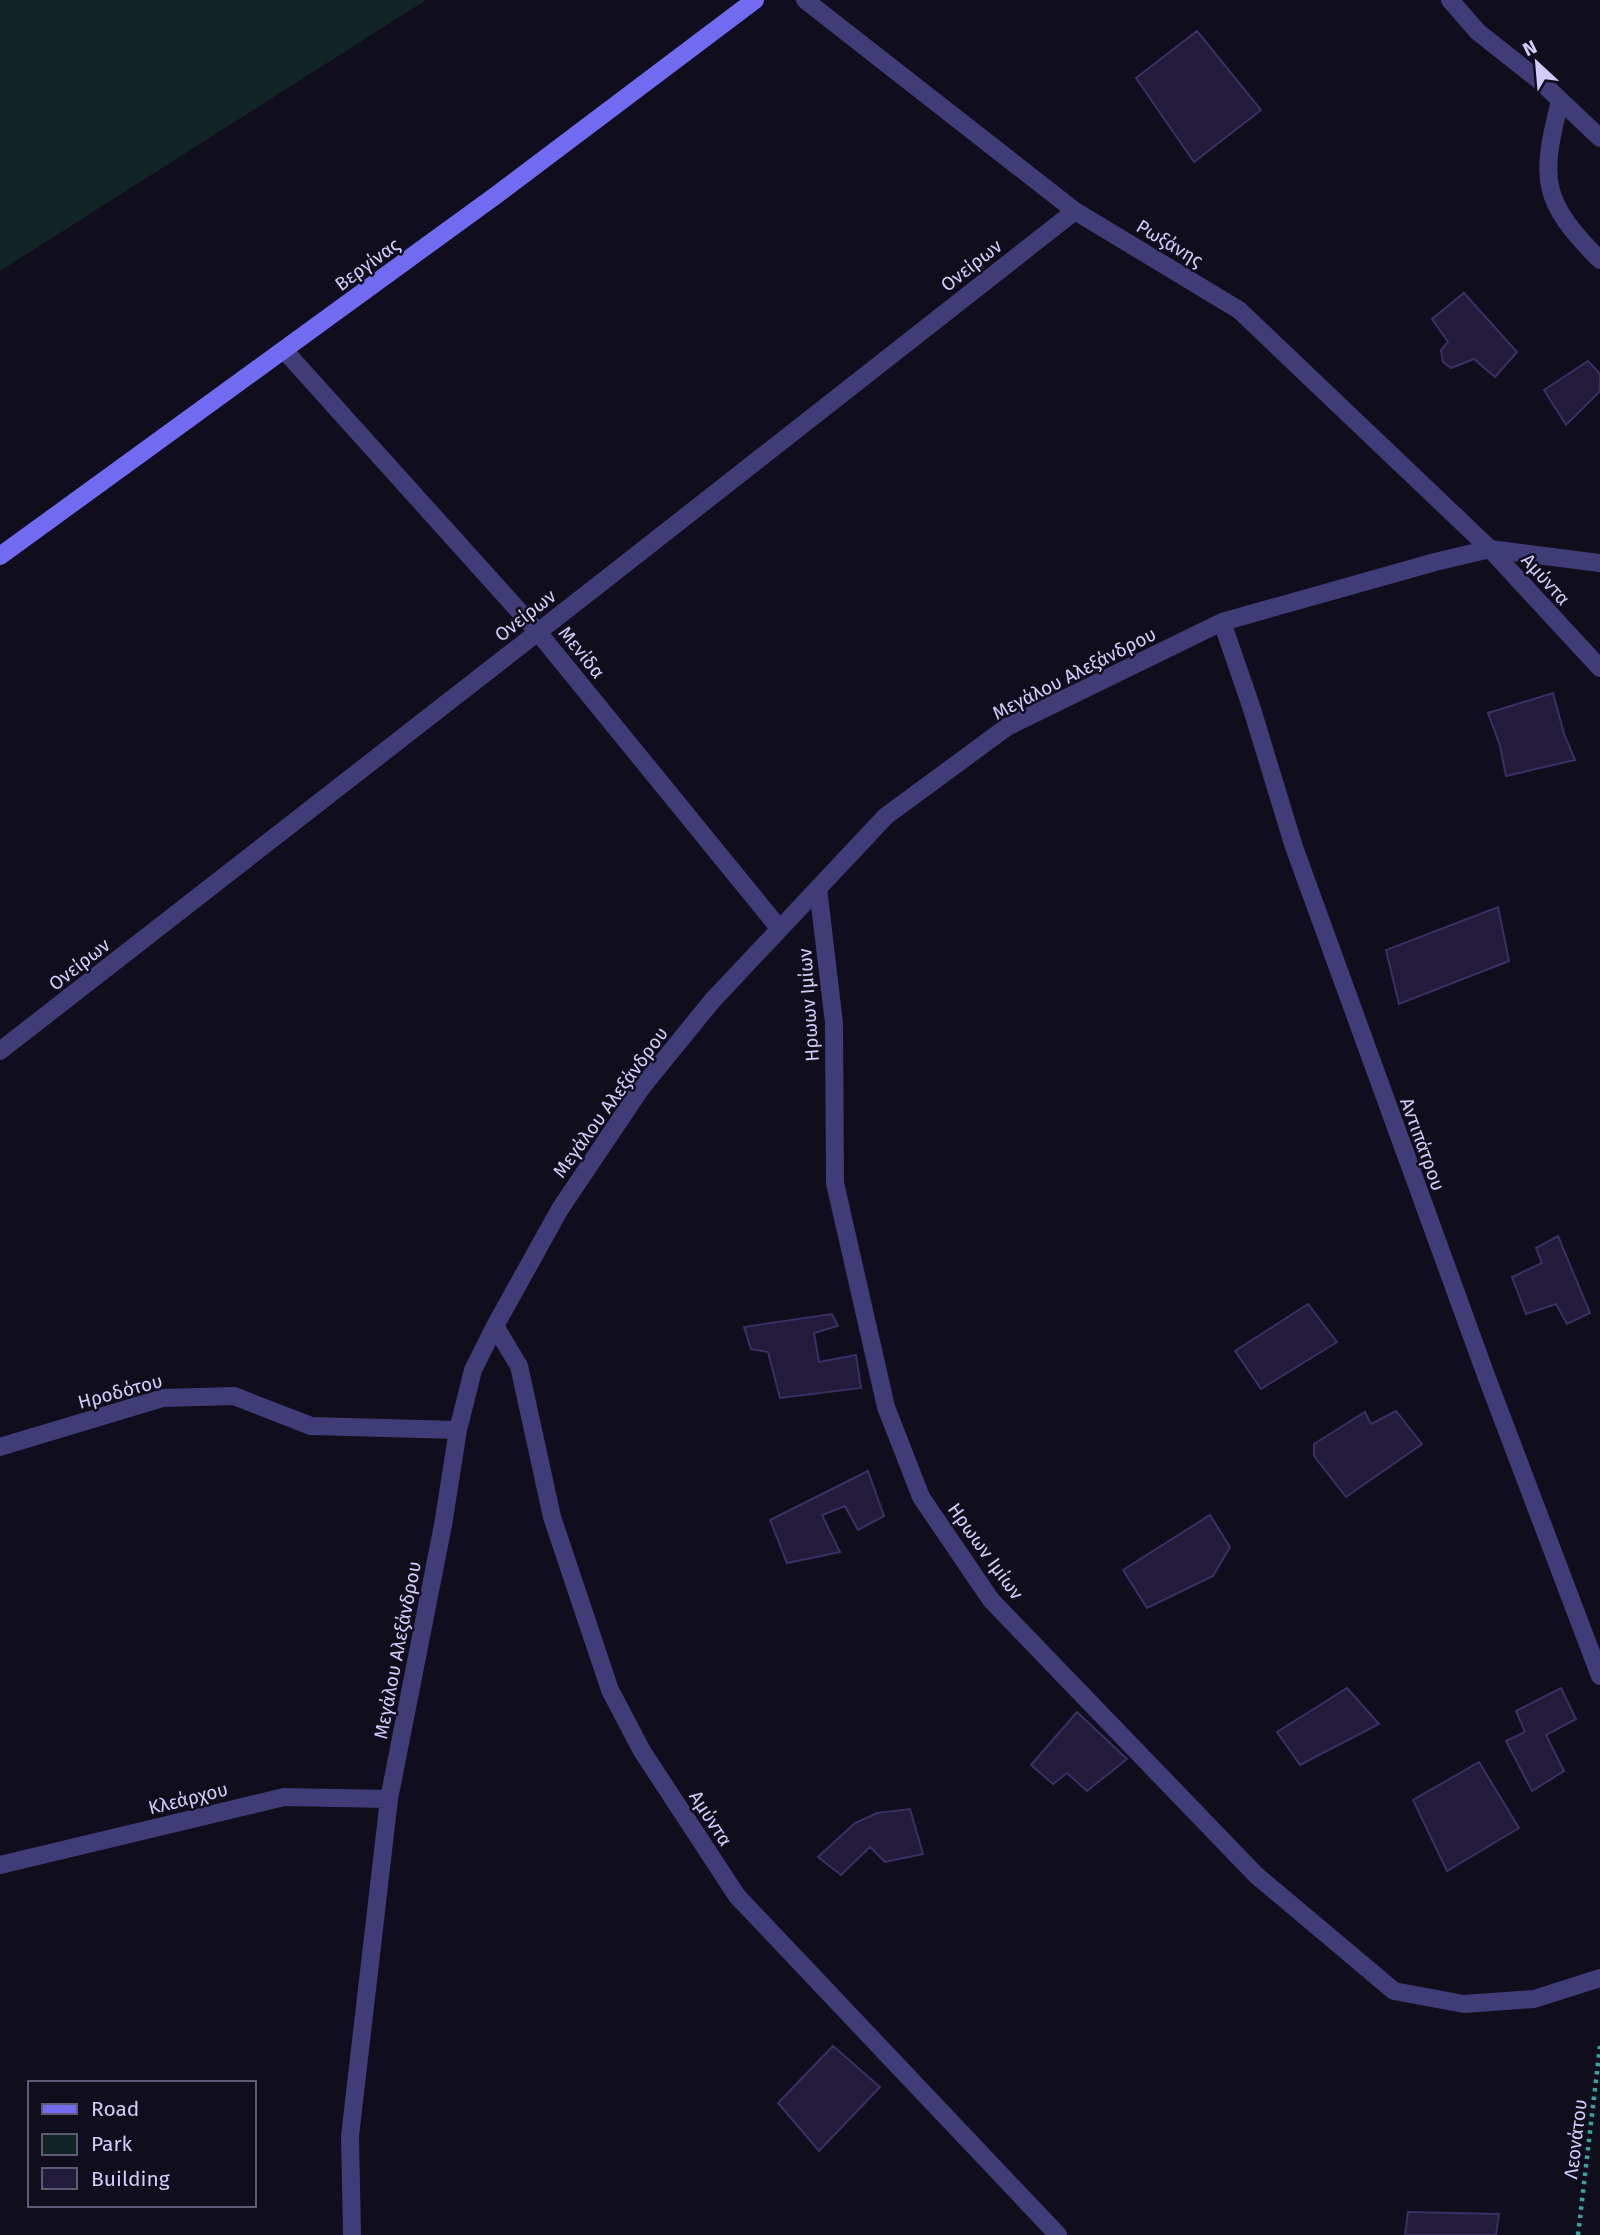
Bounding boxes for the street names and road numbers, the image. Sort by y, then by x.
street label: Ρωξάνης [1132,215,1207,272]
street label: Βεργίνας [330,233,404,296]
street label: Ονείρων [936,234,1007,296]
street label: Αμύντα [1517,549,1575,610]
street label: Ονείρων [490,584,561,646]
street label: Μενίδα [554,622,610,683]
street label: Μεγάλου Αλεξάνδρου [988,622,1160,725]
street label: Ονείρων [44,933,115,995]
street label: Ηρωων Ιμίων [793,947,824,1062]
street label: Μεγάλου Αλεξάνδρου [548,1022,673,1182]
street label: Αντιπάτρου [1395,1095,1450,1194]
street label: Ηροδότου [75,1369,165,1414]
street label: Ηρωων Ιμίων [943,1499,1028,1604]
street label: Μεγάλου Αλεξάνδρου [369,1559,426,1741]
street label: Κλεάρχου [146,1777,230,1819]
street label: Αμύντα [684,1786,737,1850]
street label: Λεονάτου [1559,2098,1592,2180]

